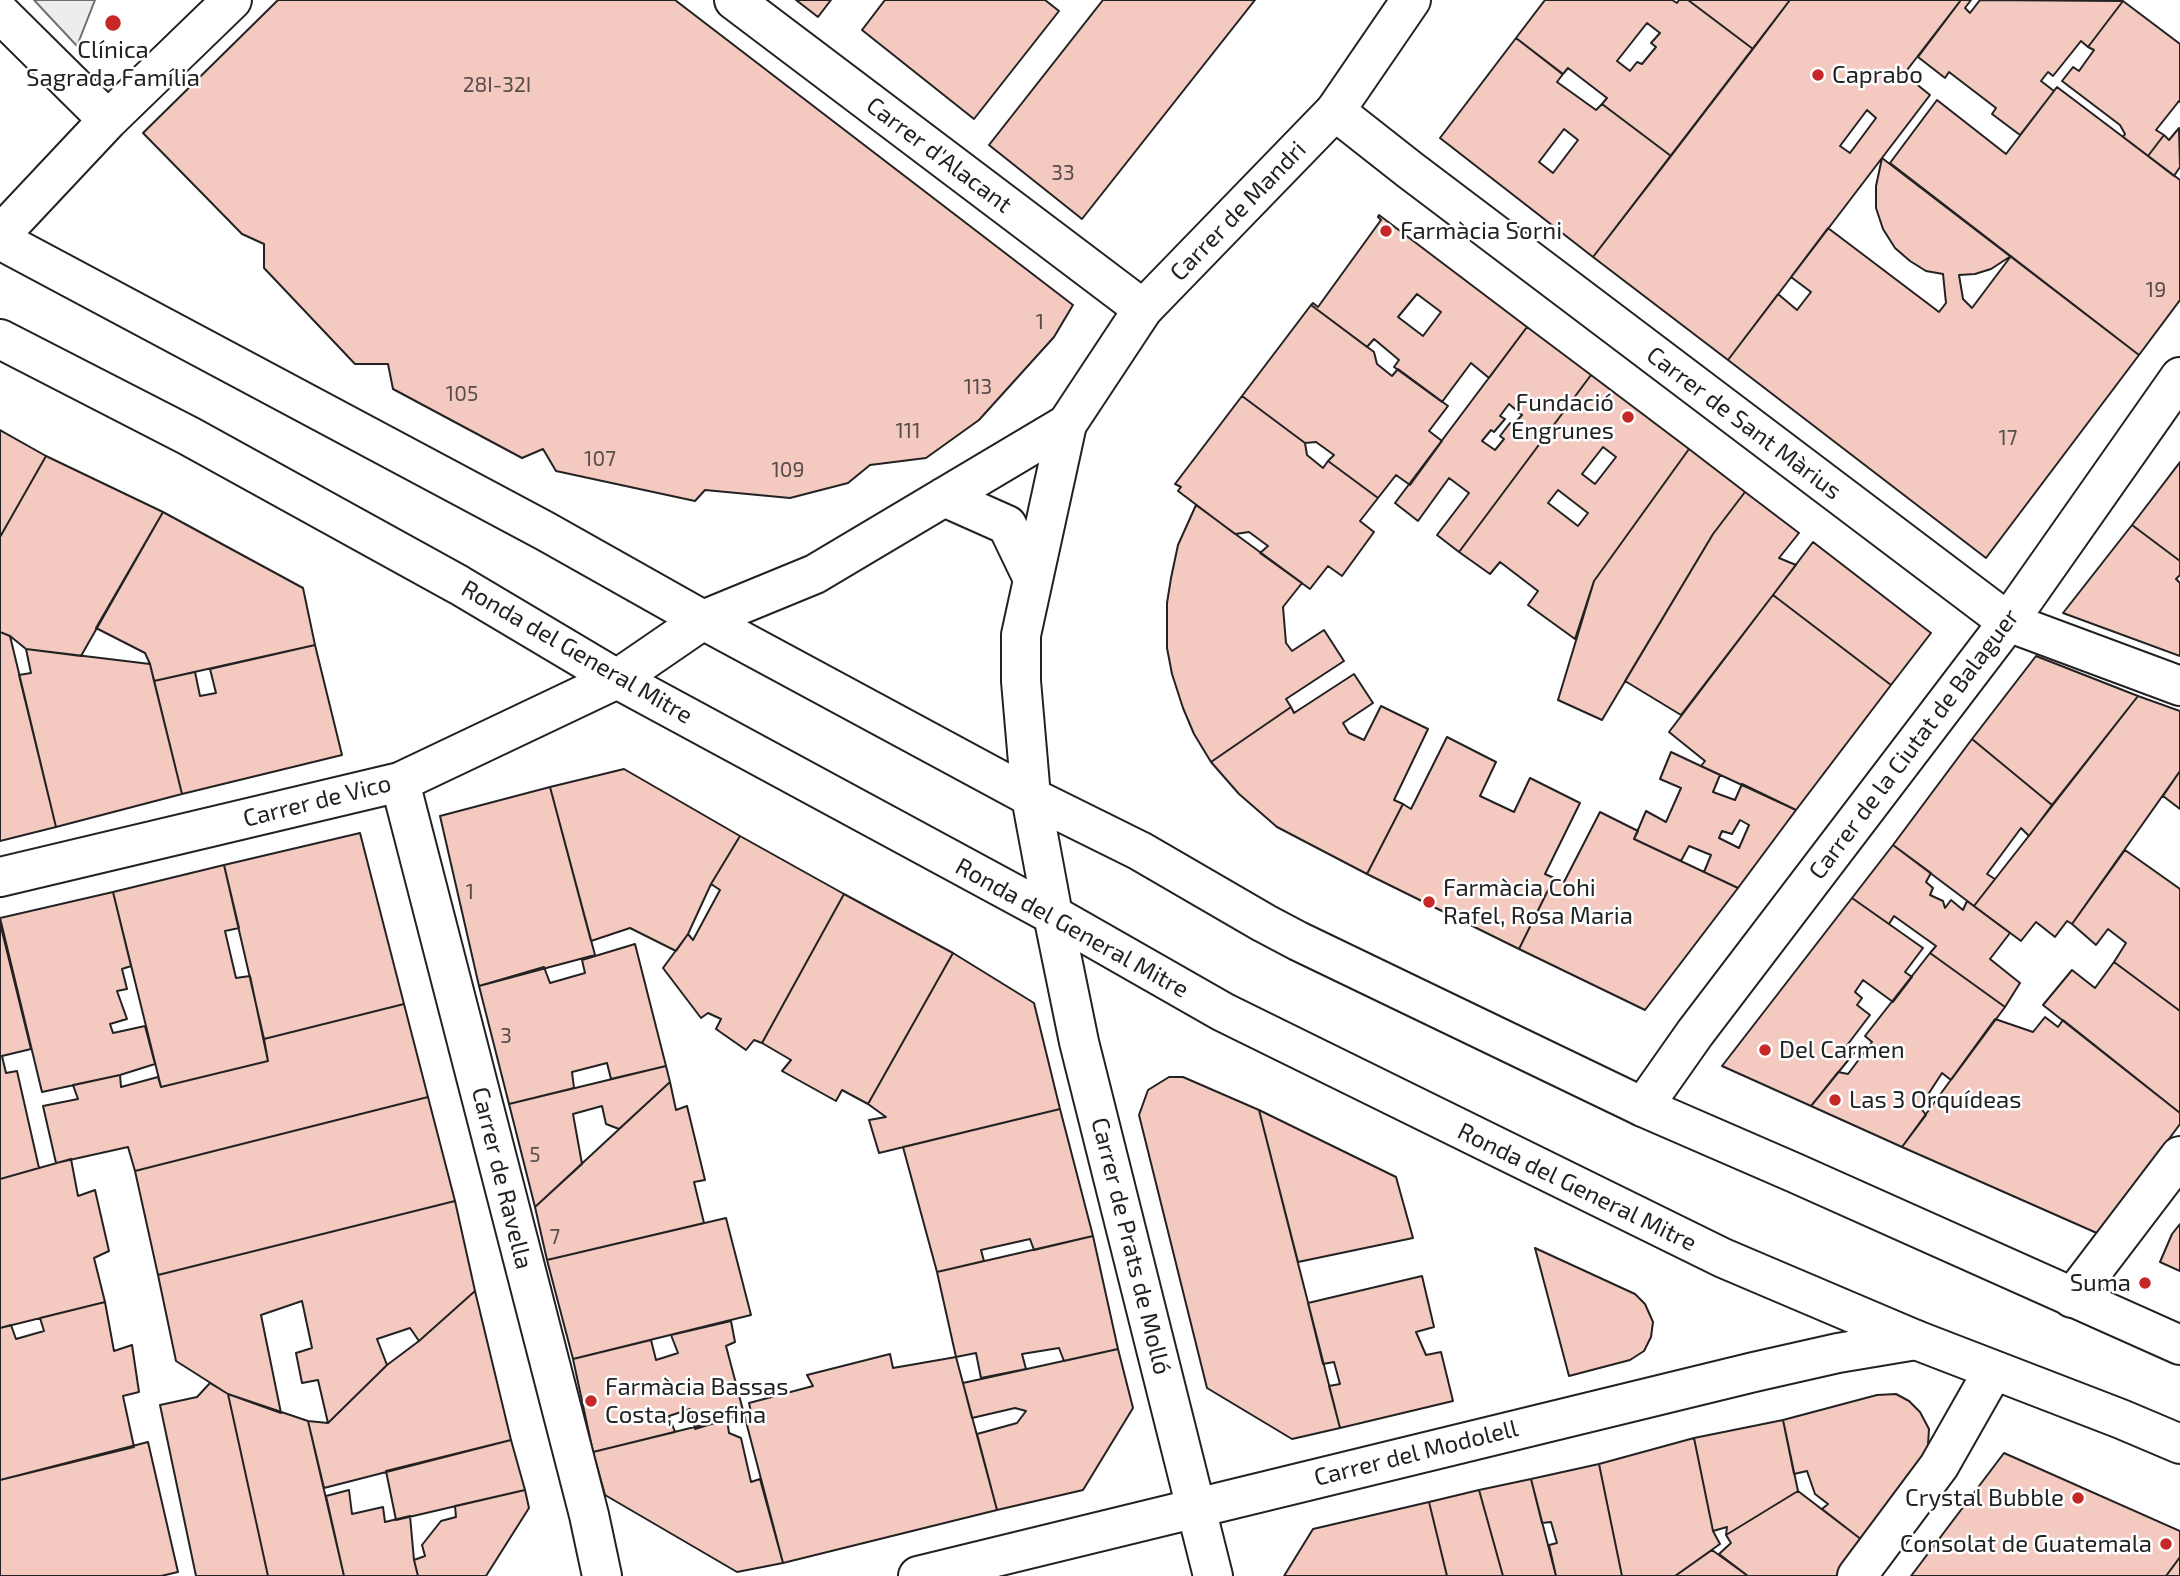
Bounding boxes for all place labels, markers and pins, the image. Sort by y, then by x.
marker: Clínica Sagrada Família [103,13,123,33]
place label: Clínica Sagrada Família [26,36,200,92]
place label: Caprabo [1832,61,1923,89]
marker: Caprabo [1810,67,1826,83]
place label: Farmàcia Sorni [1400,217,1562,245]
marker: Farmàcia Sorni [1378,223,1394,239]
place label: Fundació Engrunes [1511,389,1614,445]
marker: Fundació Engrunes [1620,409,1636,425]
place label: Farmàcia Cohi Rafel, Rosa Maria [1443,874,1633,930]
marker: Farmàcia Cohi Rafel, Rosa Maria [1421,894,1437,910]
place label: Del Carmen [1779,1036,1905,1064]
marker: Del Carmen [1757,1042,1773,1058]
place label: Las 3 Orquídeas [1849,1086,2021,1114]
marker: Las 3 Orquídeas [1827,1092,1843,1108]
place label: Suma [2070,1269,2131,1297]
marker: Suma [2137,1275,2153,1291]
place label: Farmàcia Bassas Costa, Josefina [605,1373,788,1429]
marker: Farmàcia Bassas Costa, Josefina [583,1393,599,1409]
place label: Crystal Bubble [1905,1484,2064,1512]
marker: Crystal Bubble [2070,1490,2086,1506]
place label: Consolat de Guatemala [1900,1530,2152,1558]
marker: Consolat de Guatemala [2158,1536,2174,1552]

